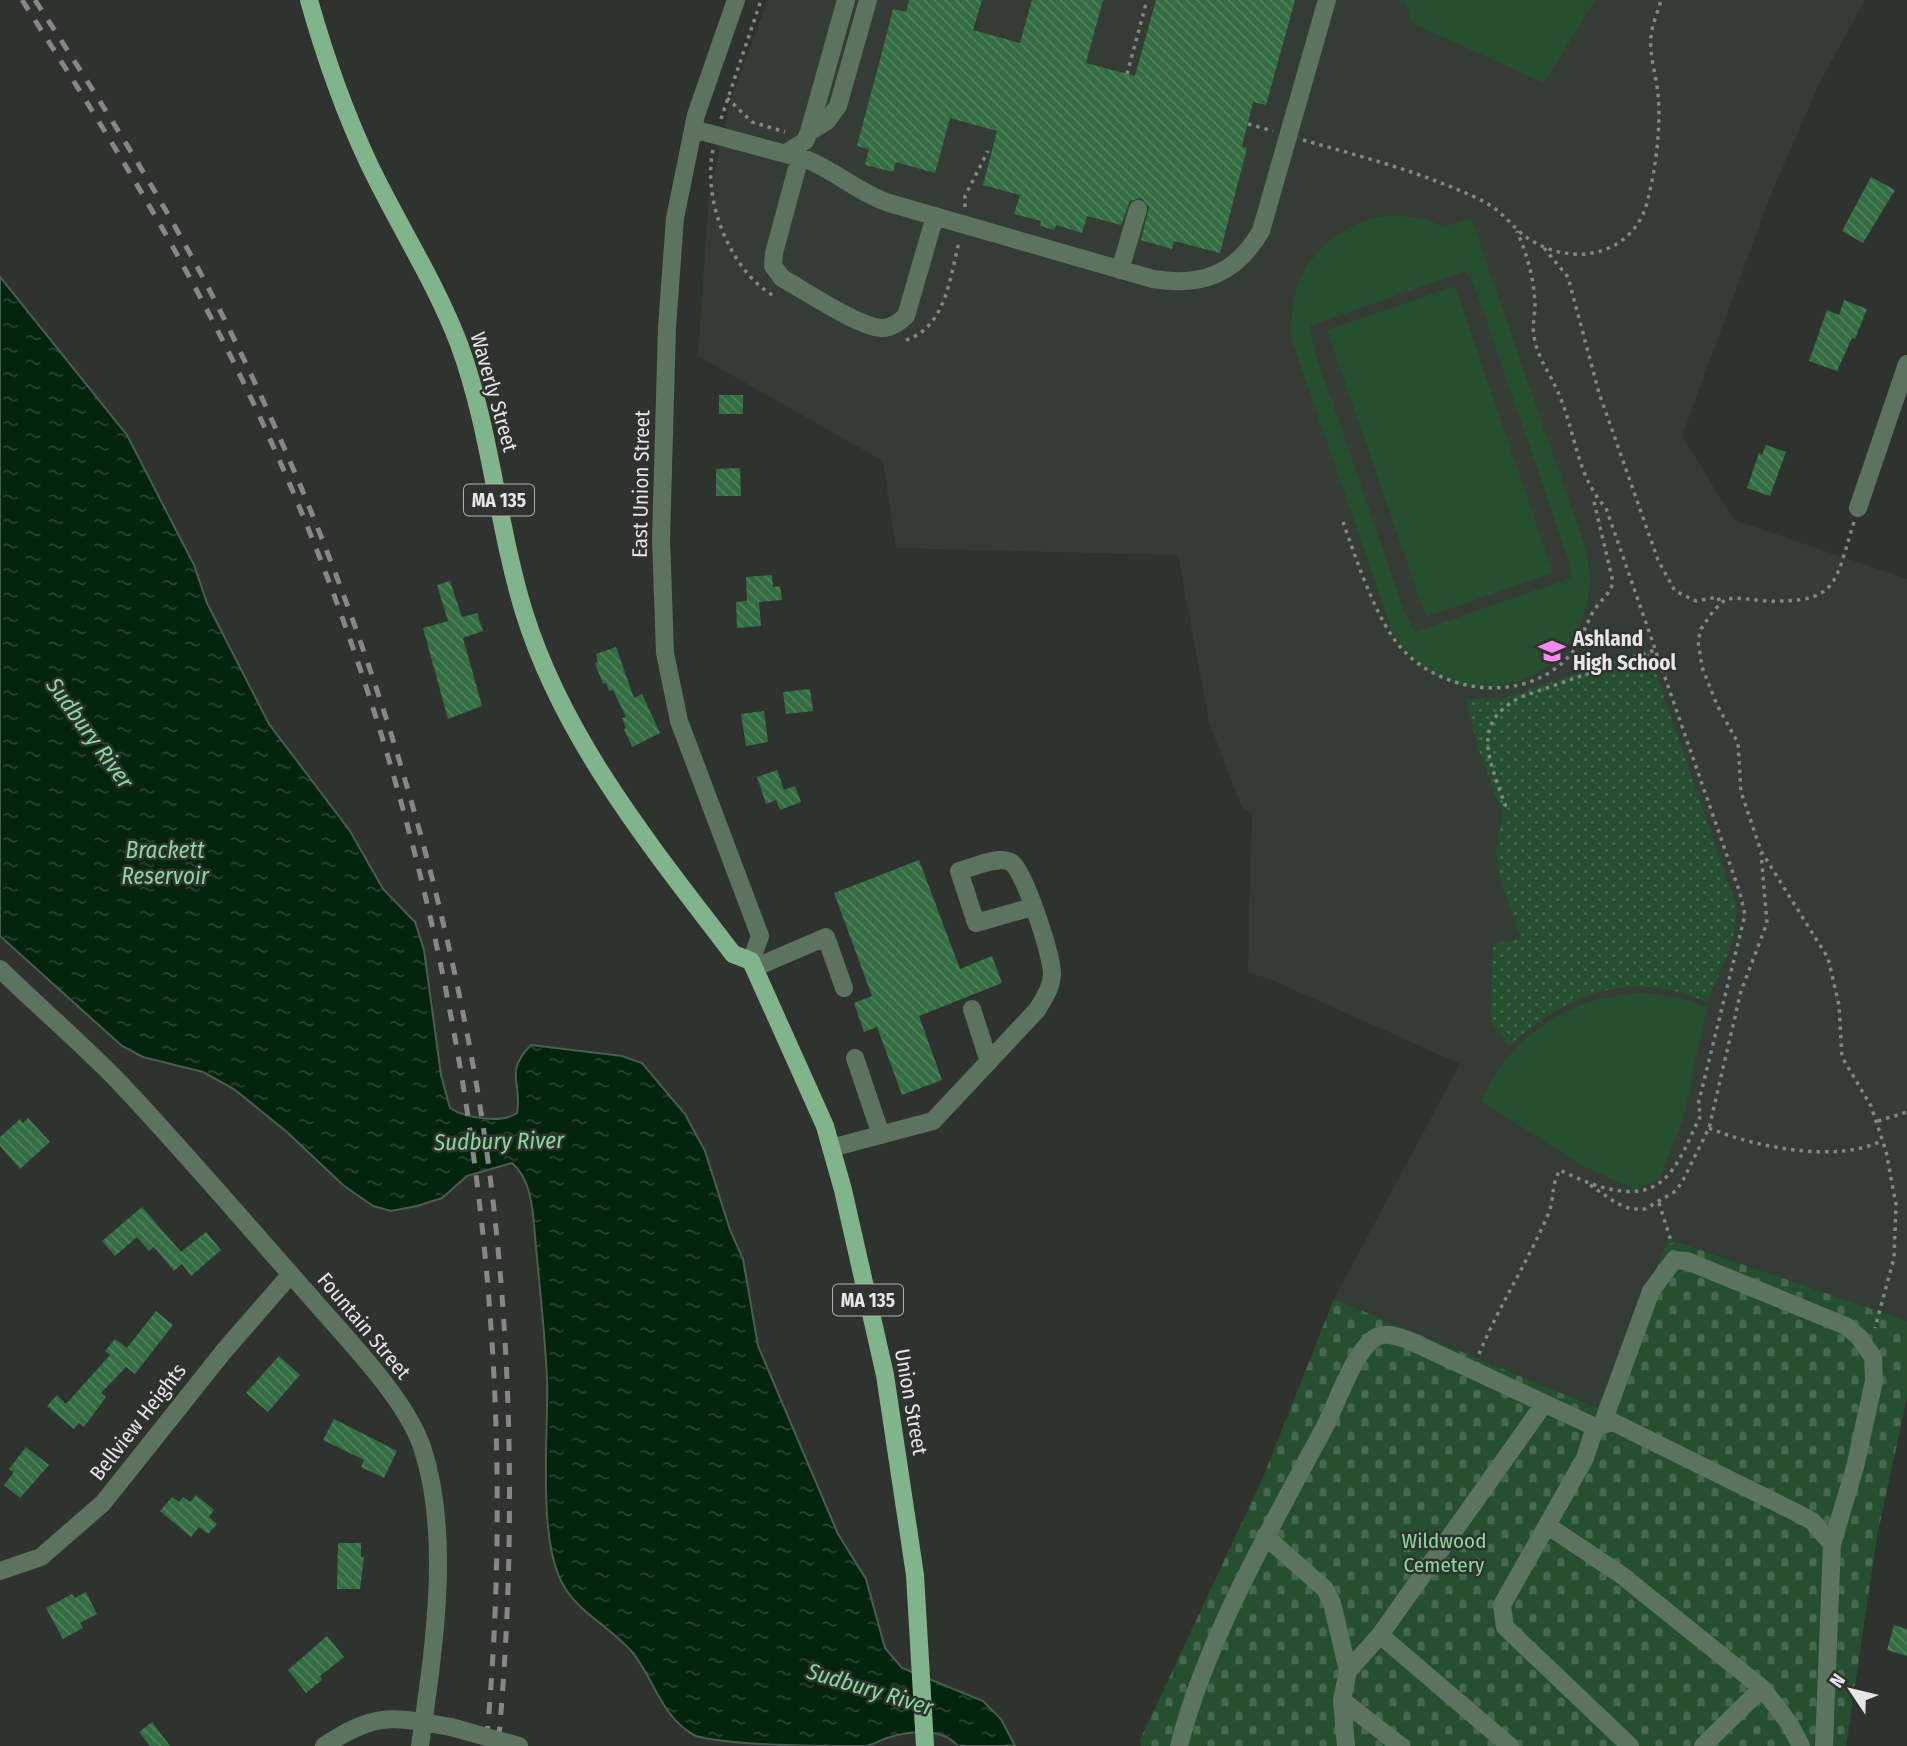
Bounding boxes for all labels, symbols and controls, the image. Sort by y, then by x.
street label: Waverly Street [465,329,524,455]
street label: East Union Street [627,410,655,558]
road number: MA 135 [464,485,534,516]
place label: Ashland High School [1572,626,1676,676]
school or university icon: Ashland High School [1537,636,1567,666]
water label: Sudbury River [40,671,140,795]
water label: Brackett Reservoir [121,836,210,890]
water label: Sudbury River [433,1126,565,1156]
street label: Fountain Street [312,1267,416,1385]
road number: MA 135 [833,1284,903,1316]
street label: Union Street [889,1347,933,1457]
street label: Bellview Heights [84,1358,192,1486]
park label: Wildwood Cemetery [1402,1528,1486,1578]
north arrow [1816,1655,1886,1725]
water label: Sudbury River [803,1656,937,1722]
text: N [1825,1669,1850,1692]

